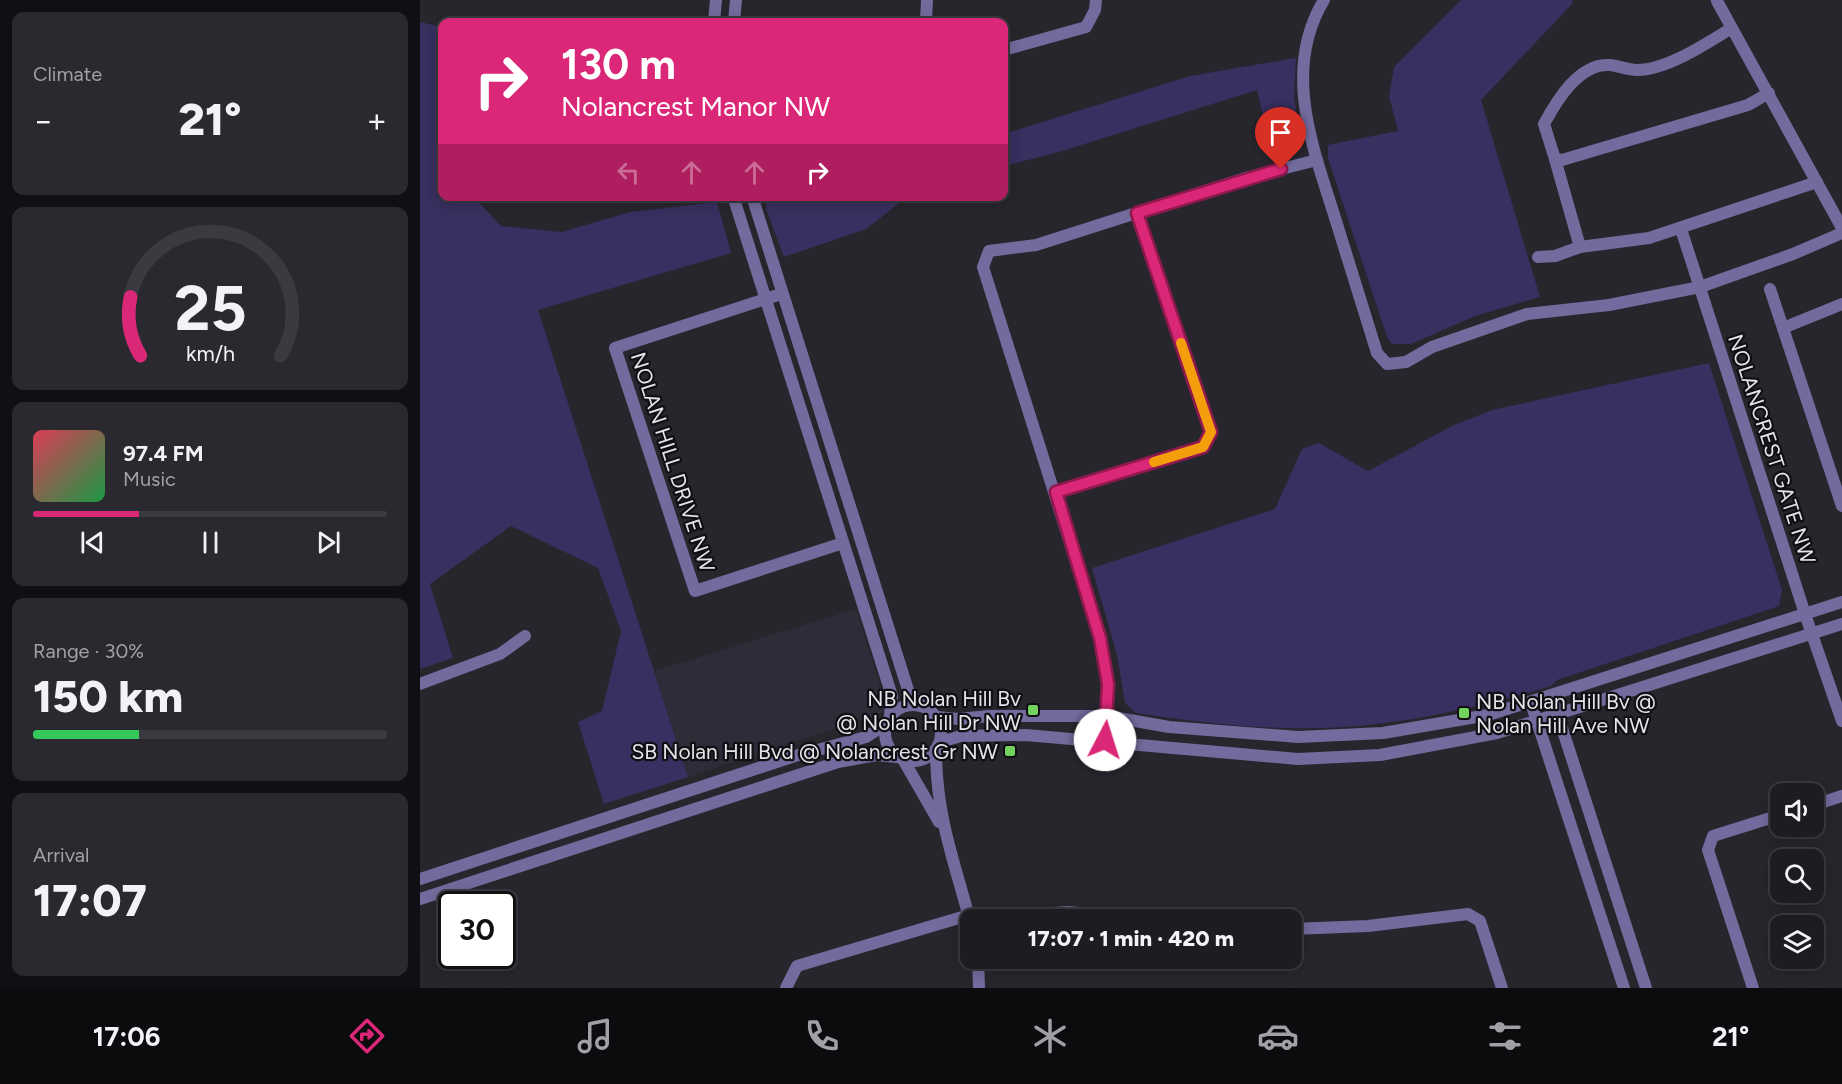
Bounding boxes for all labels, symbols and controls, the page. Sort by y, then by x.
text: 130 m [561,39,676,90]
icon: right [462,42,540,120]
text: Climate [33,62,102,86]
text: Nolancrest Manor NW [561,90,830,123]
text: 21° [179,92,241,146]
text: − [33,101,54,140]
text: + [366,101,387,140]
pin [1255,107,1306,169]
icon: arrive [1264,116,1297,149]
icon: left [612,156,645,189]
icon: ahead [675,156,708,189]
icon: ahead [738,156,771,189]
icon: right [801,156,834,189]
text: 25 [174,271,246,346]
street label: NOLANCREST GATE NW [1723,331,1821,567]
text: km/h [186,341,234,366]
street label: NOLAN HILL DRIVE NW [626,349,720,575]
text: 97.4 FM [123,440,204,467]
text: Music [123,467,176,491]
icon: previous [76,526,109,559]
icon: pause [194,526,227,559]
icon: next [312,526,345,559]
text: Range · 30% [33,639,144,663]
text: 150 km [33,669,183,723]
place label: NB Nolan Hill Bv @ Nolan Hill Dr NW [836,686,1021,735]
place label: NB Nolan Hill Bv @ Nolan Hill Ave NW [1476,689,1656,738]
marker: NB Nolan Hill Bv @ Nolan Hill Dr NW [1026,703,1040,717]
marker: NB Nolan Hill Bv @ Nolan Hill Ave NW [1457,706,1471,720]
position arrow [1073,708,1137,772]
place label: SB Nolan Hill Bvd @ Nolancrest Gr NW [631,739,998,764]
marker: SB Nolan Hill Bvd @ Nolancrest Gr NW [1003,744,1017,758]
map controls [1770,783,1824,969]
button: sound [1770,783,1824,837]
text: Arrival [33,843,89,867]
button: search [1770,849,1824,903]
text: 17:07 [33,873,147,927]
speed limit sign: 30 [438,891,516,969]
button: layers [1770,915,1824,969]
text: 17:07 · 1 min · 420 m [1028,925,1234,952]
icon: directions [346,1015,388,1057]
icon: music [574,1015,616,1057]
icon: phone [801,1015,843,1057]
icon: climate [1029,1015,1071,1057]
icon: car [1257,1015,1299,1057]
icon: filters [1484,1015,1526,1057]
text: 17:06 [93,1020,161,1053]
text: 21° [1712,1020,1749,1053]

